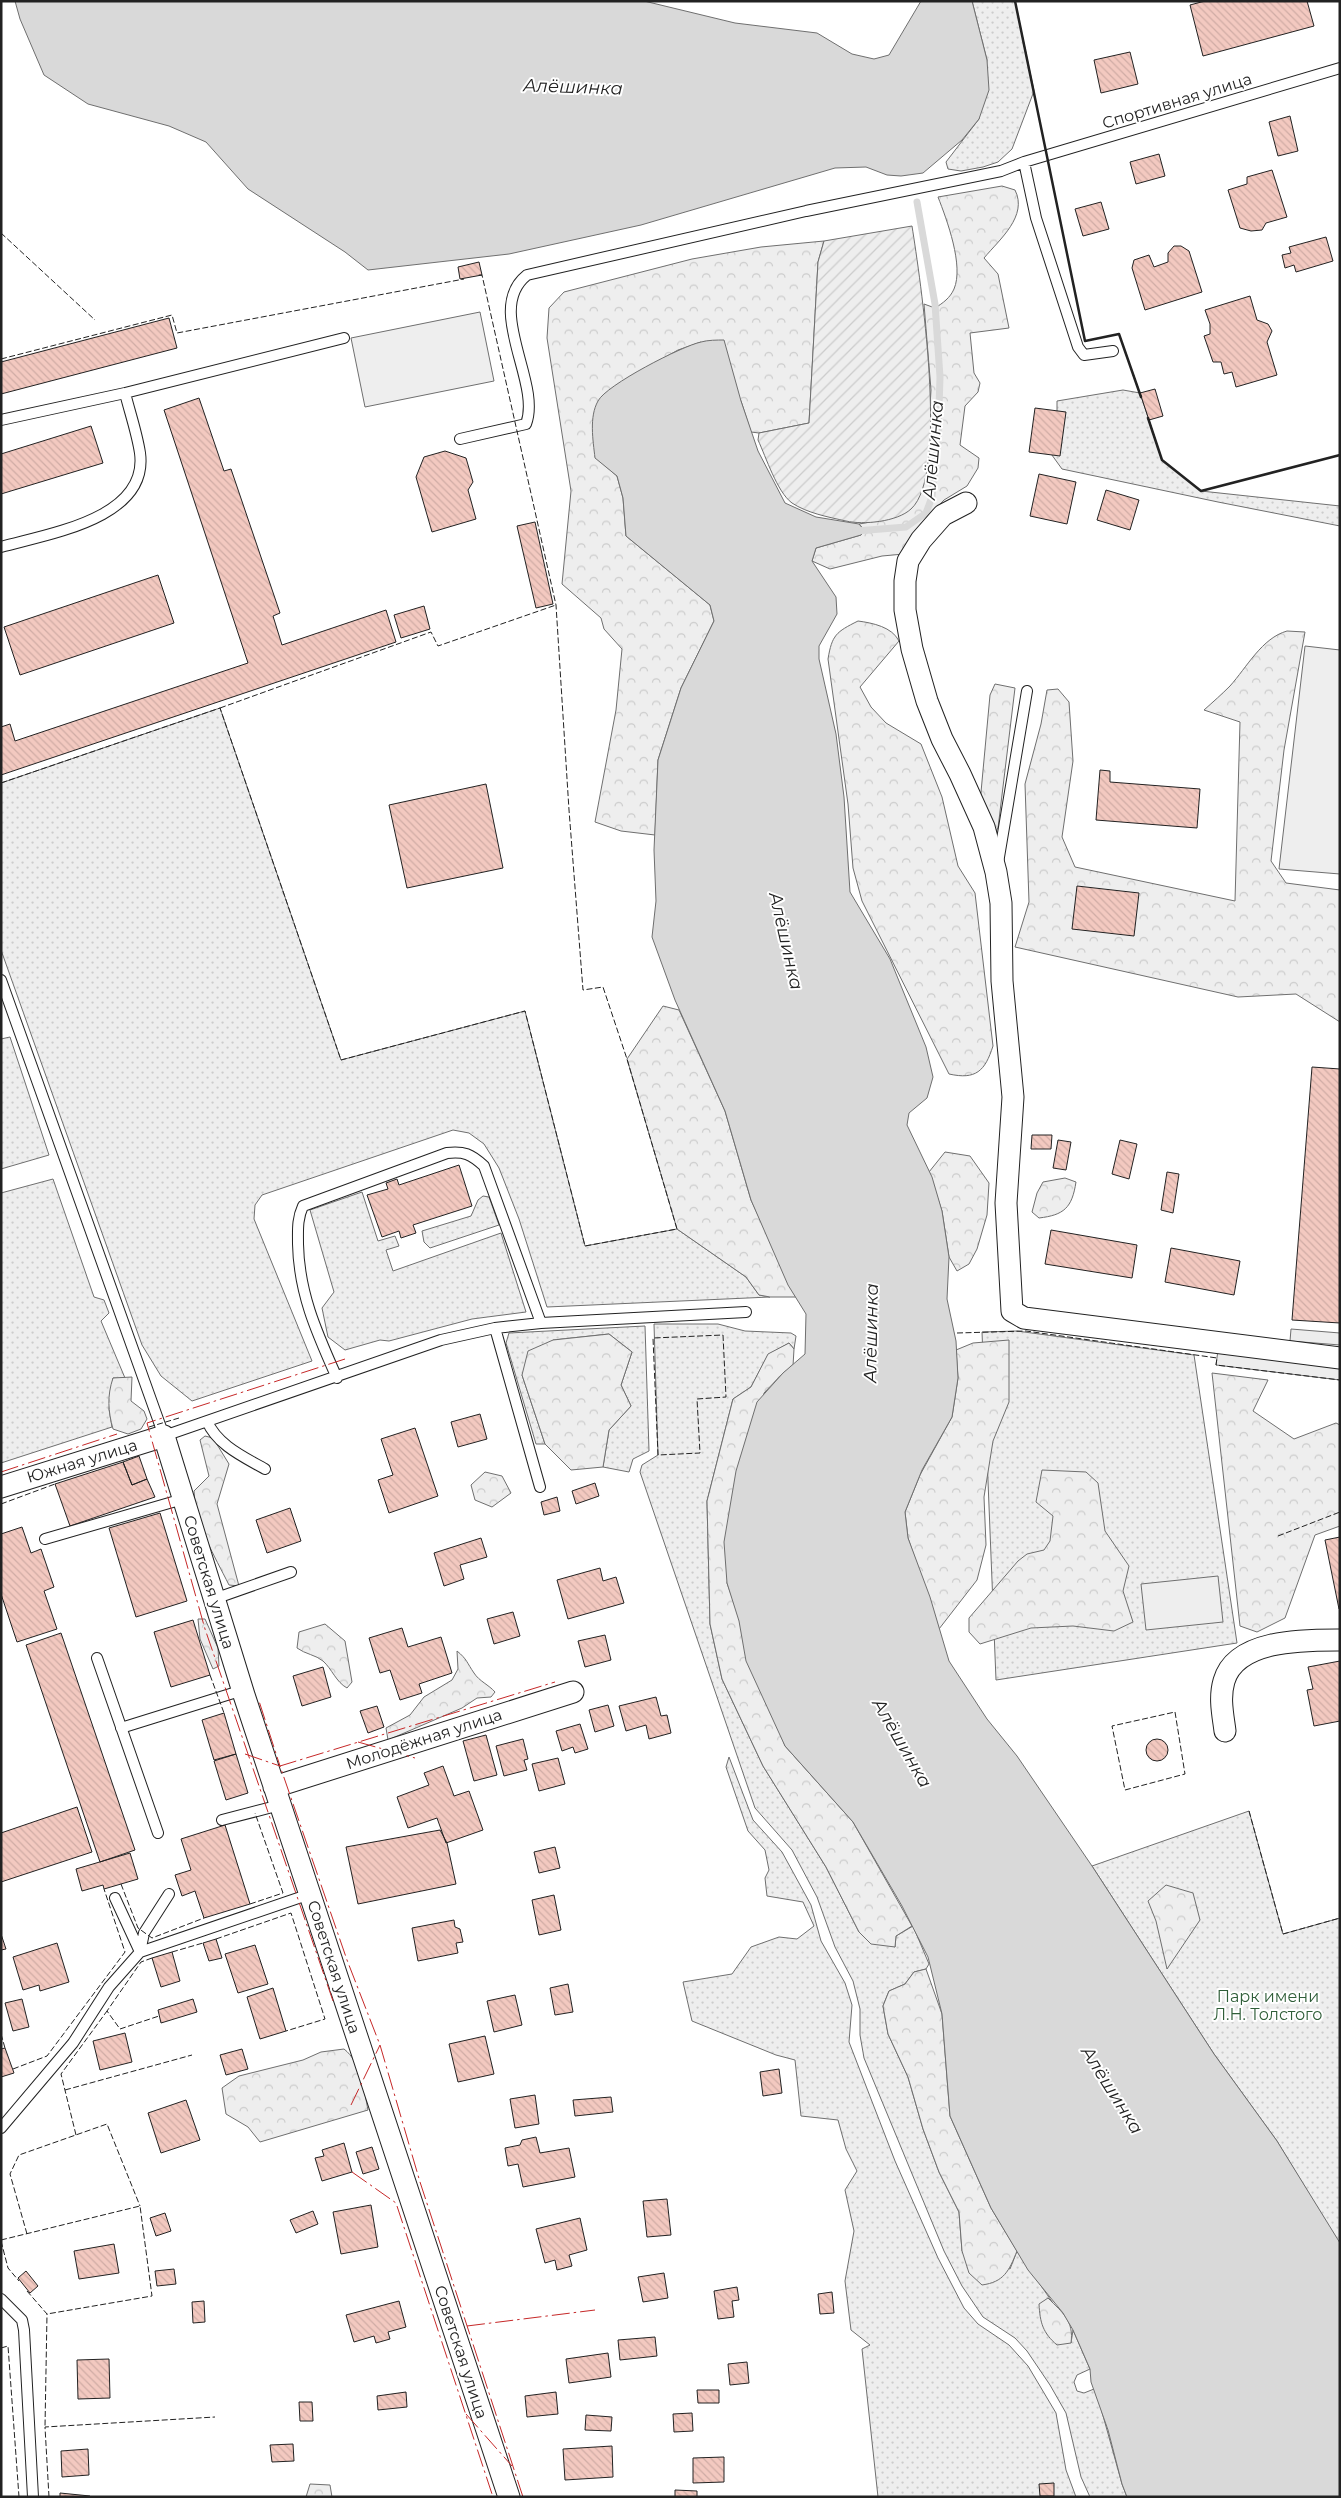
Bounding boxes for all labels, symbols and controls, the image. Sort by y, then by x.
street label: Спортивная улица [1100,69,1254,133]
water label: Алёшинка [522,74,623,100]
water label: Алёшинка [918,399,948,502]
water label: Алёшинка [764,889,808,992]
water label: Алёшинка [859,1283,883,1384]
street label: Южная улица [24,1435,140,1487]
street label: Советская улица [180,1513,238,1651]
water label: Алёшинка [867,1693,936,1792]
street label: Молодёжная улица [344,1705,504,1773]
street label: Советская улица [303,1898,365,2036]
park label: Парк имени Л.Н. Толстого [1213,1987,1323,2024]
water label: Алёшинка [1076,2041,1148,2138]
street label: Советская улица [430,2283,492,2421]

